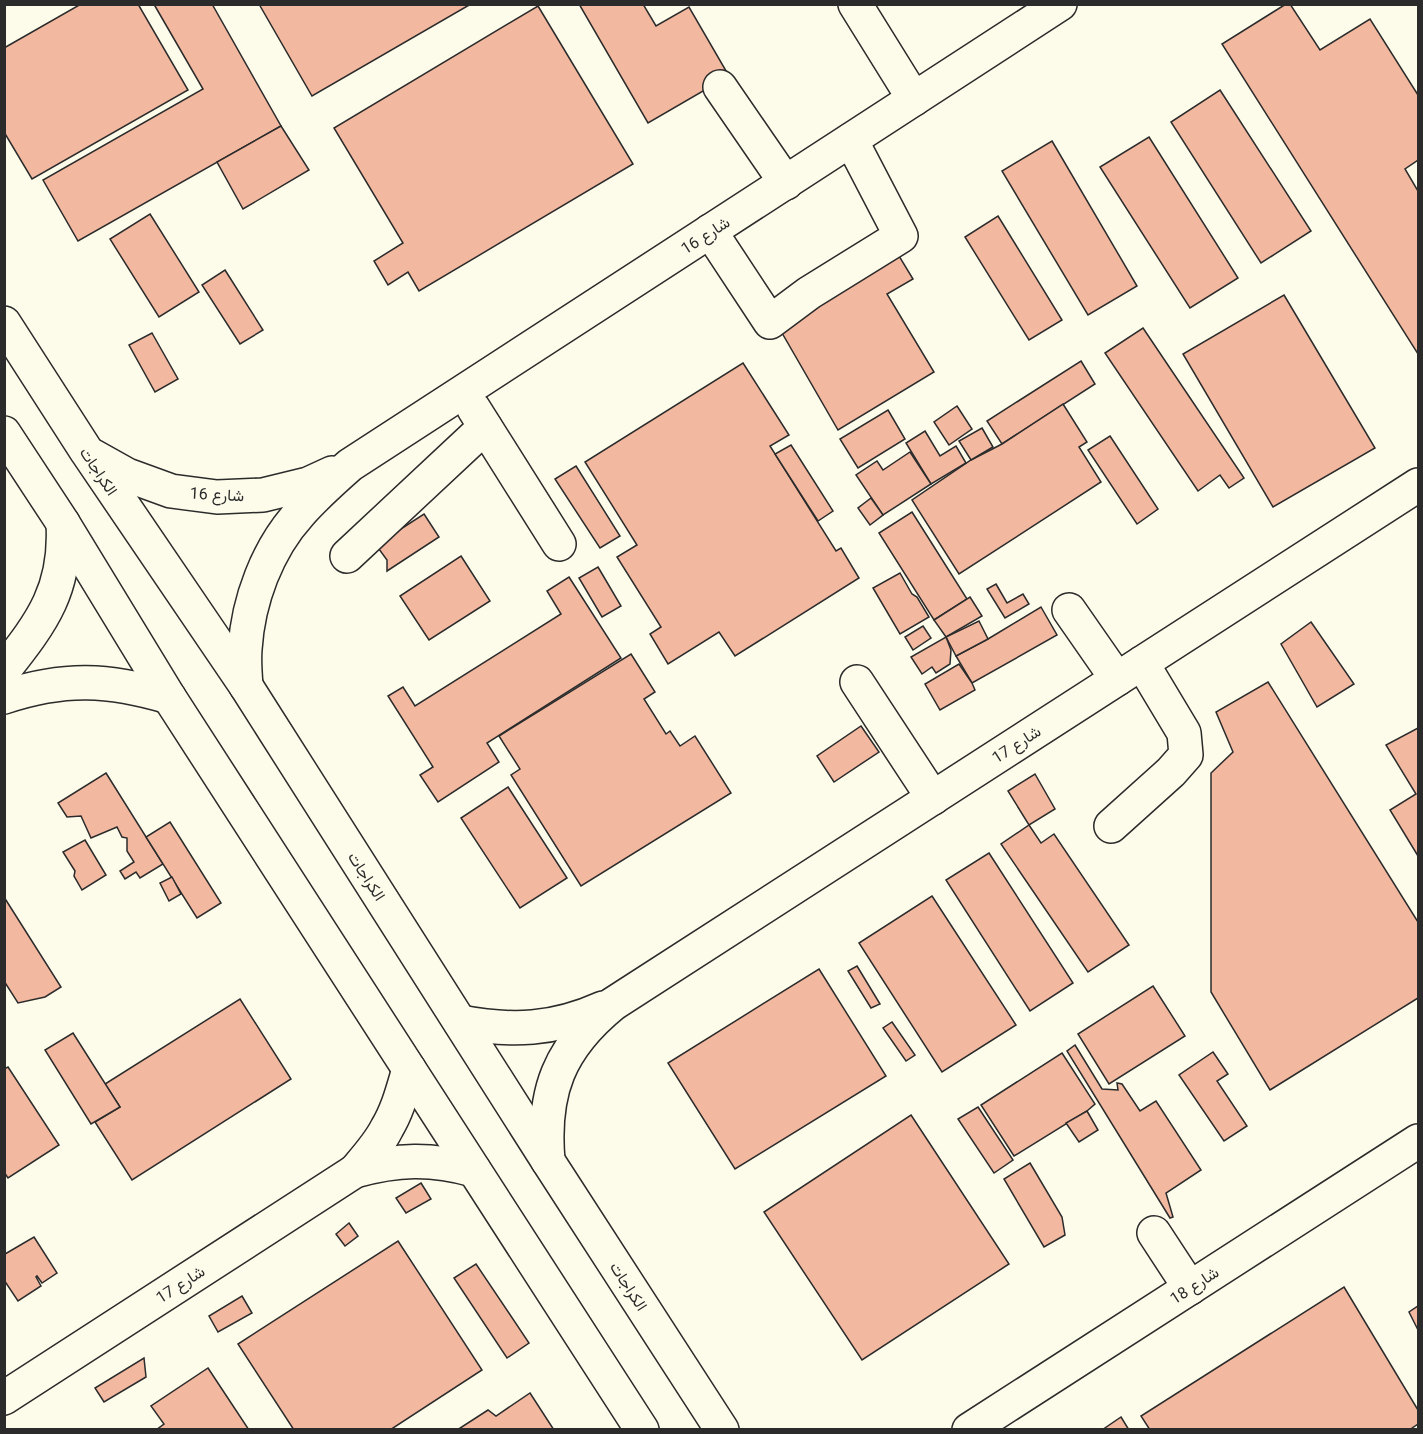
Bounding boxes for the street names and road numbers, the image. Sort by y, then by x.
street label: شارع 16 [677,212,736,262]
street label: الكراجات [71,443,122,502]
street label: شارع 16 [189,483,245,510]
street label: شارع 17 [988,721,1047,771]
street label: الكراجات [340,848,390,907]
street label: الكراجات [602,1258,652,1317]
street label: شارع 17 [152,1261,211,1311]
street label: شارع 18 [1166,1262,1225,1312]

